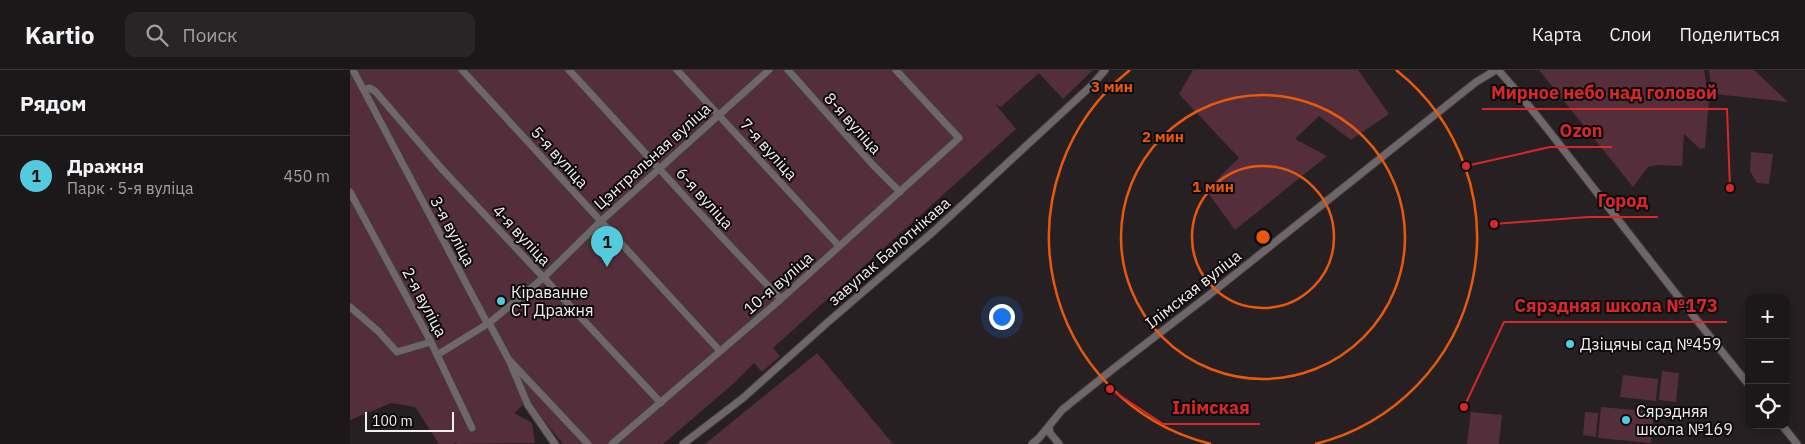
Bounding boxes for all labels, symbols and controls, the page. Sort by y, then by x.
search box [125,12,475,57]
text: Kartio [25,19,95,51]
icon: search [143,21,171,49]
text: Поиск [183,23,238,47]
text: Карта [1532,23,1582,46]
text: Слои [1610,23,1652,46]
text: Поделиться [1680,23,1780,46]
callout: Мирное небо над головой [1482,76,1727,109]
text: 3 мин [1091,77,1133,96]
text: Мирное небо над головой [1491,81,1717,104]
street label: 8-я вуліца [820,88,886,158]
text: Рядом [20,89,87,117]
street label: Цэнтральная вуліца [590,98,715,214]
street label: 7-я вуліца [736,114,802,184]
callout: Ozon [1550,114,1612,147]
text: Ozon [1560,119,1602,142]
street label: 5-я вуліца [527,122,593,192]
text: 2 мин [1142,127,1184,146]
text: Дражня [67,154,144,178]
street label: 6-я вуліца [672,163,738,233]
text: 1 [31,166,41,186]
text: 450 m [283,166,330,186]
text: 1 мин [1192,177,1234,196]
text: Парк · 5-я вуліца [67,178,194,198]
callout: Город [1588,184,1658,217]
text: Город [1598,189,1648,212]
street label: завулак Балотнікава [824,192,955,310]
street label: 3-я вуліца [426,193,480,270]
street label: 4-я вуліца [489,200,556,270]
pin: 1 [591,226,623,267]
centre of rings [1254,228,1272,246]
street label: Ілімская вуліца [1141,245,1245,333]
street label: 10-я вуліца [739,247,817,319]
street label: 2-я вуліца [398,264,452,341]
place label: Кіраванне СТ Дражня [511,282,594,320]
callout: Сярэдняя школа №173 [1504,289,1727,322]
text: Сярэдняя школа №173 [1514,294,1718,317]
map controls [1745,294,1790,429]
button: + [1745,294,1790,339]
marker: Кіраванне СТ Дражня [495,295,507,307]
your location [989,304,1015,330]
place label: Дзіцячы сад №459 [1580,334,1721,354]
marker: Дзіцячы сад №459 [1564,338,1576,350]
button: − [1745,339,1790,384]
button: locate [1745,384,1790,429]
callout: Ілімская [1163,391,1260,424]
text: Ілімская [1172,396,1250,419]
place label: Сярэдняя школа №169 [1636,401,1733,439]
scale bar [365,409,454,432]
text: 100 m [372,412,413,430]
marker: Сярэдняя школа №169 [1620,414,1632,426]

